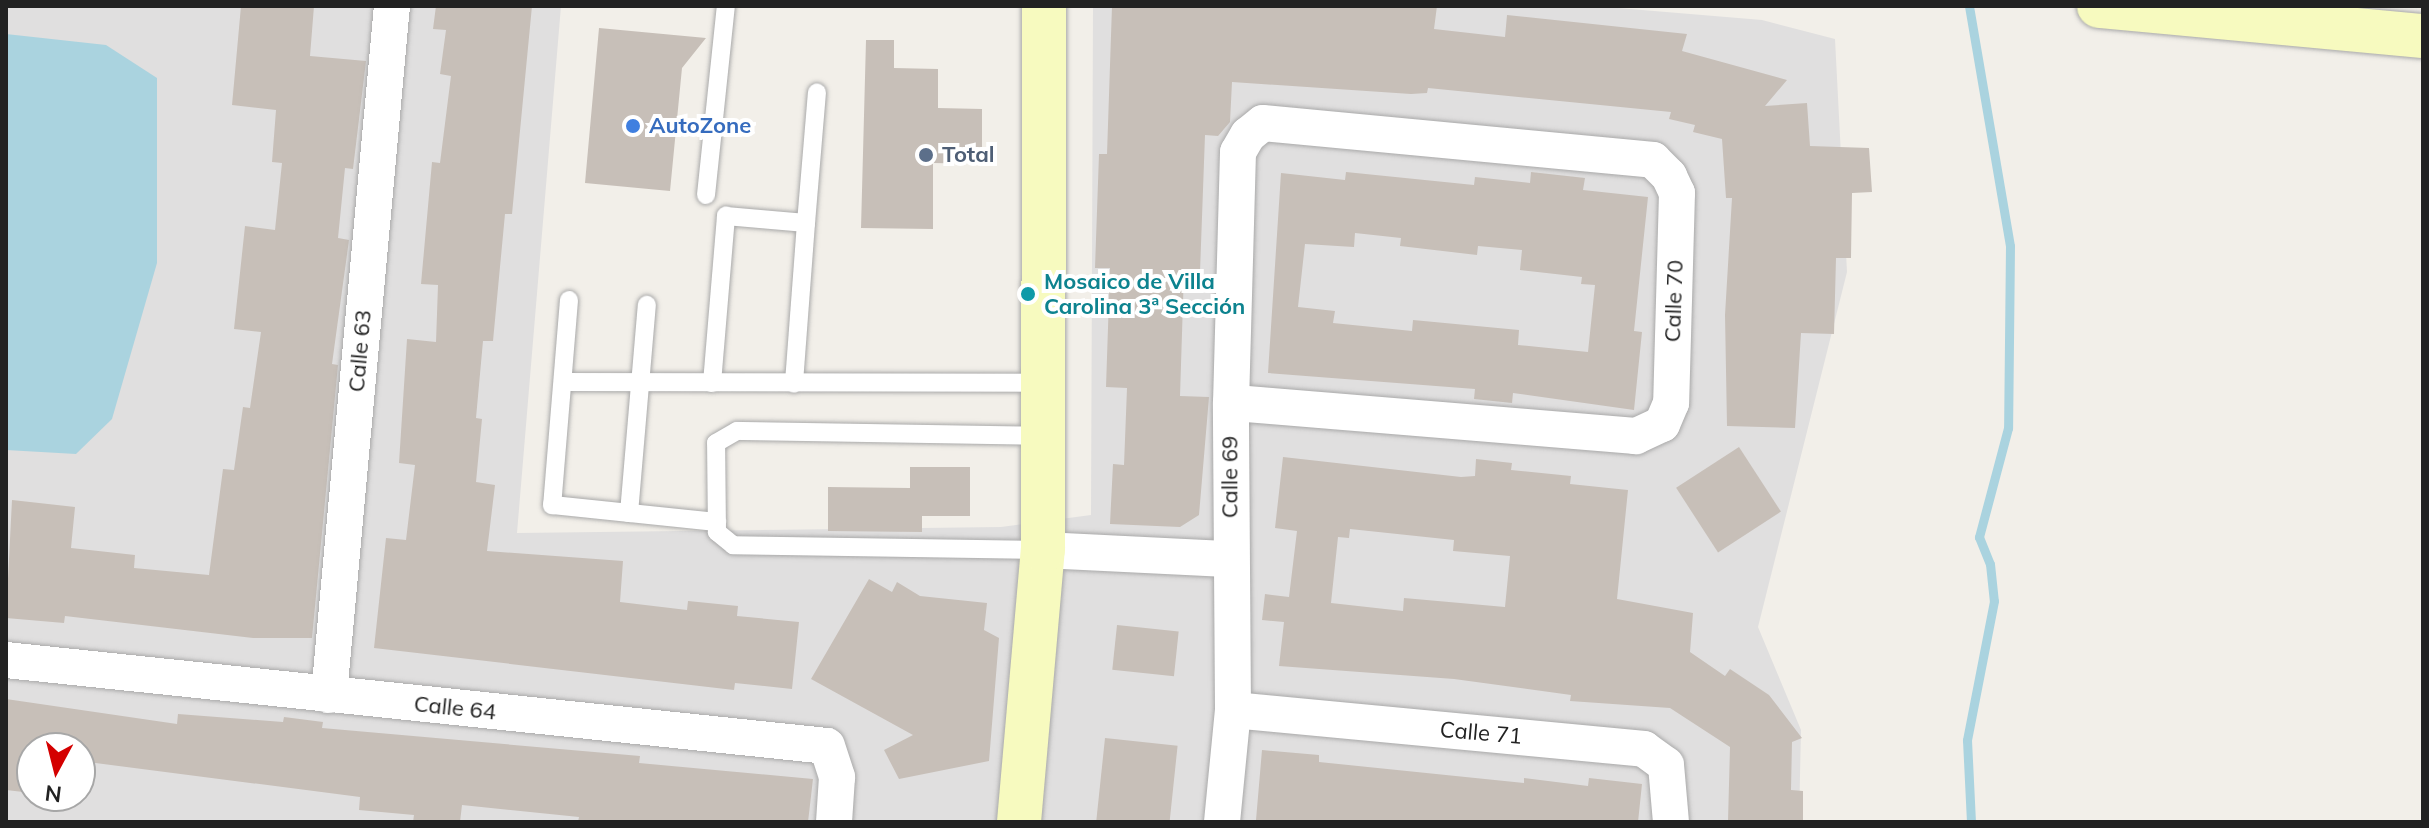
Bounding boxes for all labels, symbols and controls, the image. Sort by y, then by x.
place label: AutoZone [649,113,751,139]
marker: AutoZone [624,117,642,135]
place label: Total [942,142,995,168]
marker: Total [917,146,935,164]
street label: Calle 70 [1659,259,1689,343]
place label: Mosaico de Villa Carolina 3ª Sección [1044,268,1245,320]
marker: Mosaico de Villa Carolina 3ª Sección [1019,285,1037,303]
street label: Calle 63 [343,309,377,393]
street label: Calle 69 [1217,436,1243,518]
street label: Calle 64 [413,691,497,725]
street label: Calle 71 [1439,716,1523,750]
north arrow [16,732,96,812]
text: N [43,779,63,809]

